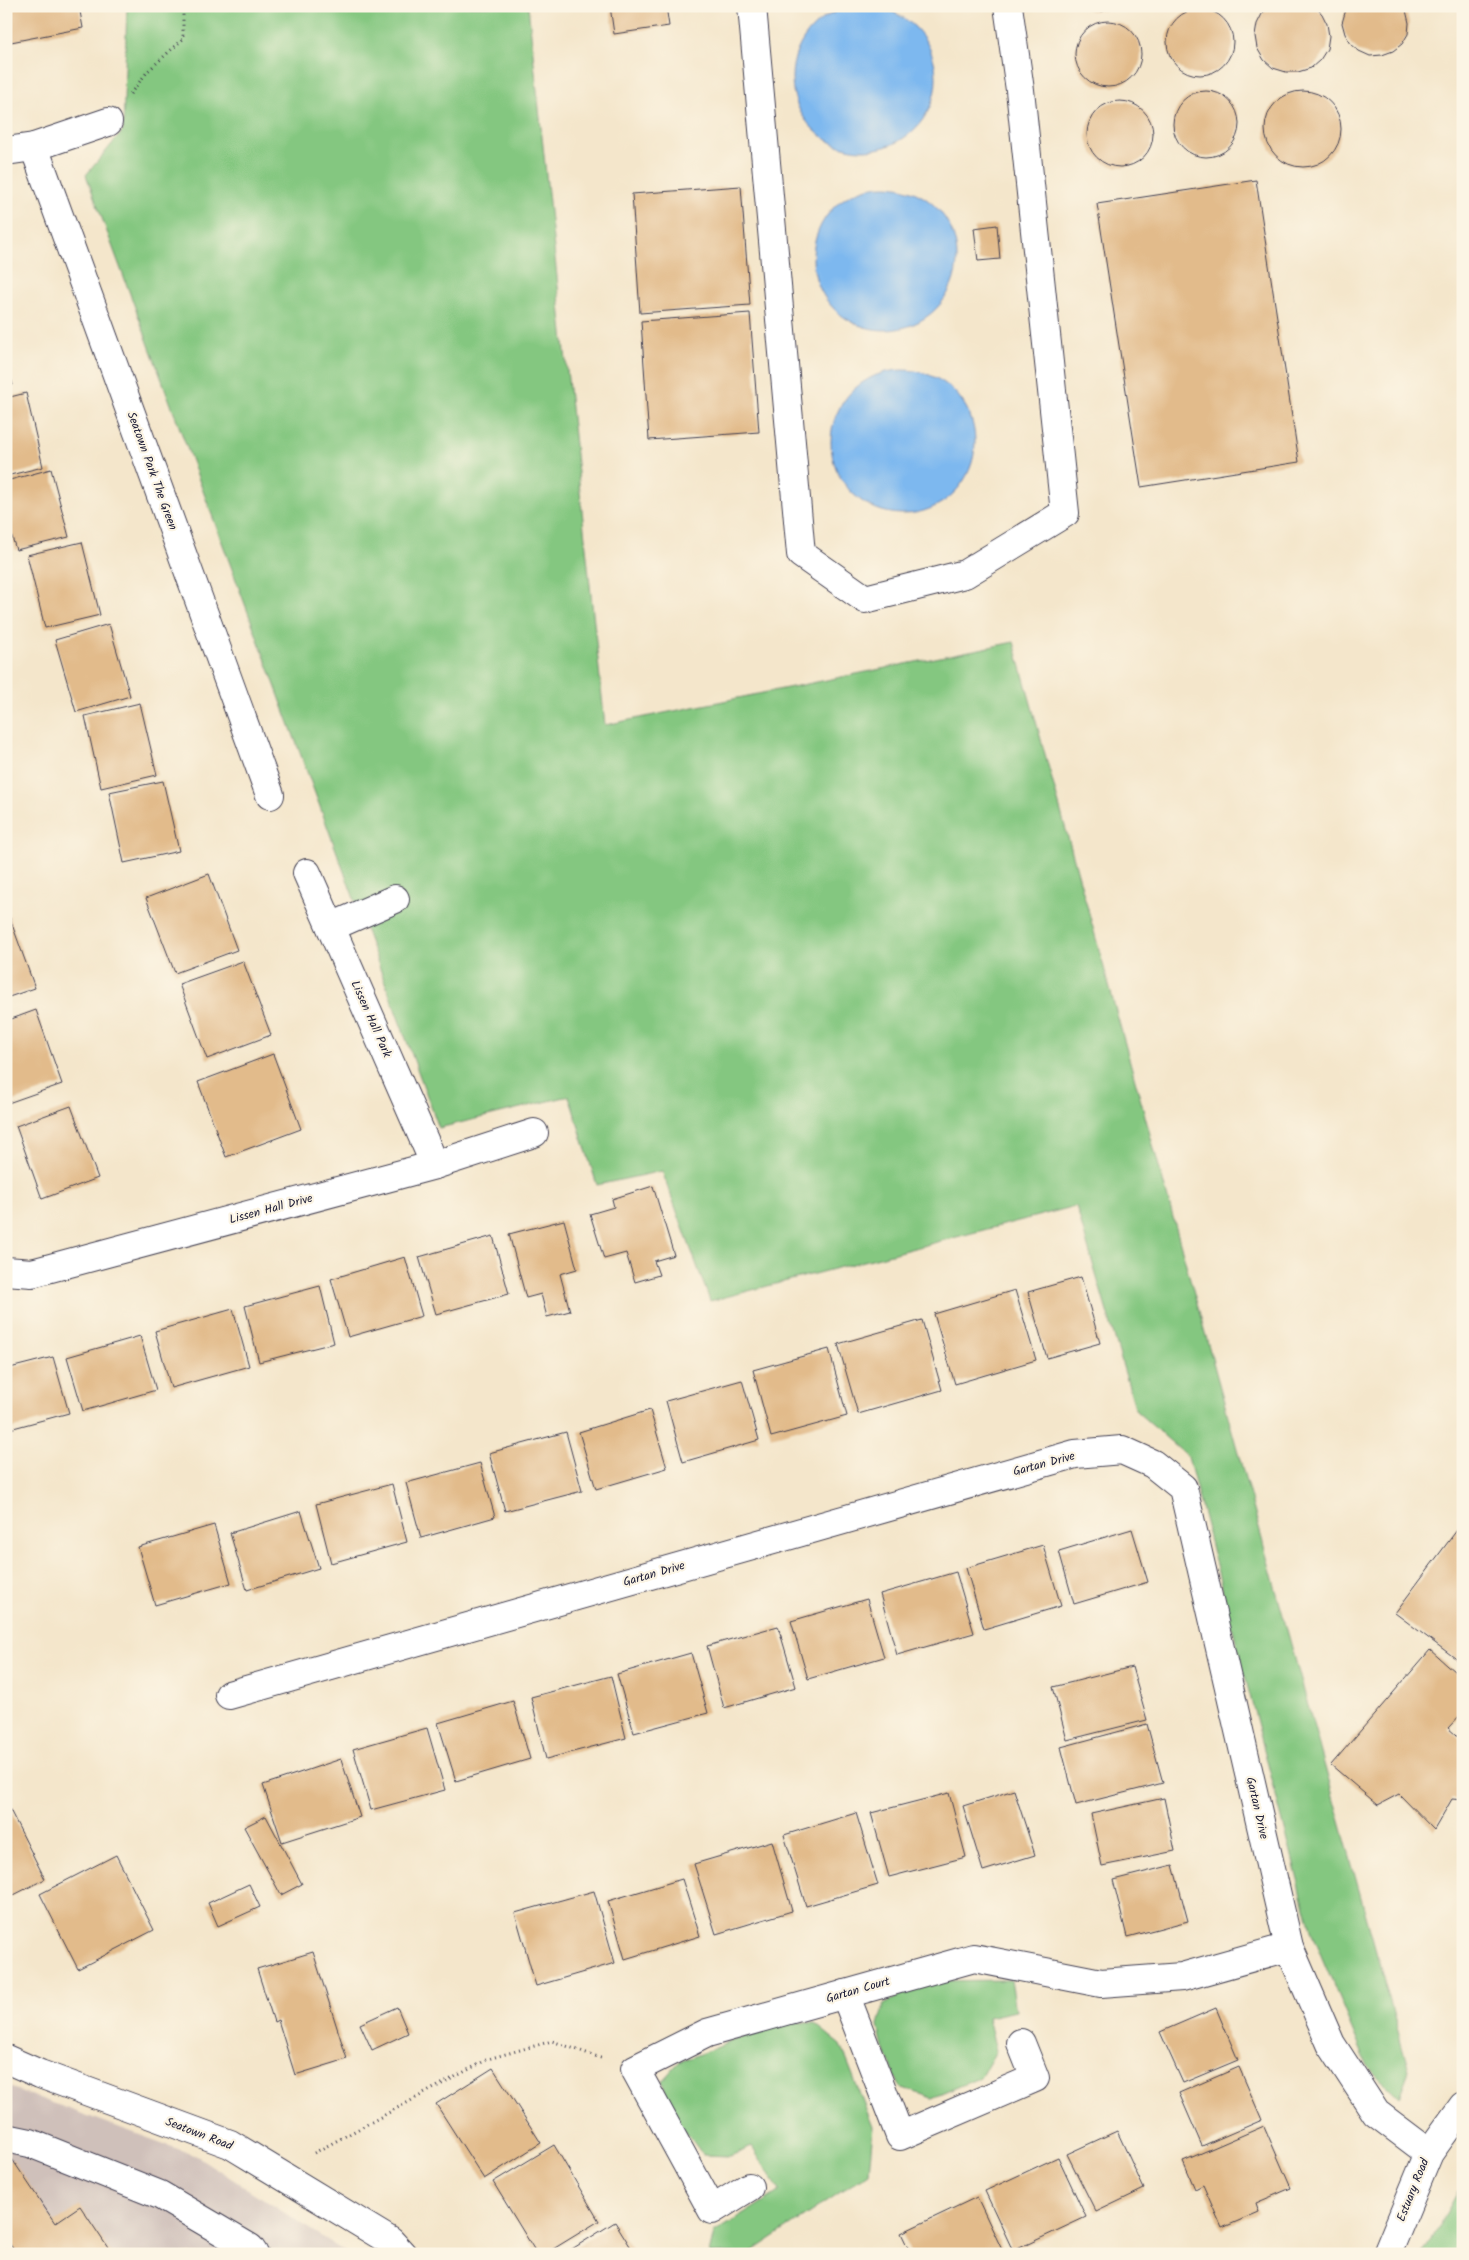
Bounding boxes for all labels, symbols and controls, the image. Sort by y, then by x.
street label: Seatown Park The Green [122,409,182,533]
street label: Lissen Hall Park [346,978,397,1061]
street label: Lissen Hall Drive [227,1189,315,1229]
street label: Gartan Drive [1011,1446,1078,1481]
street label: Gartan Drive [621,1556,688,1592]
street label: Gartan Drive [1241,1775,1274,1842]
street label: Gartan Court [824,1972,892,2008]
street label: Seatown Road [163,2112,236,2156]
street label: Estuary Road [1392,2155,1435,2224]

